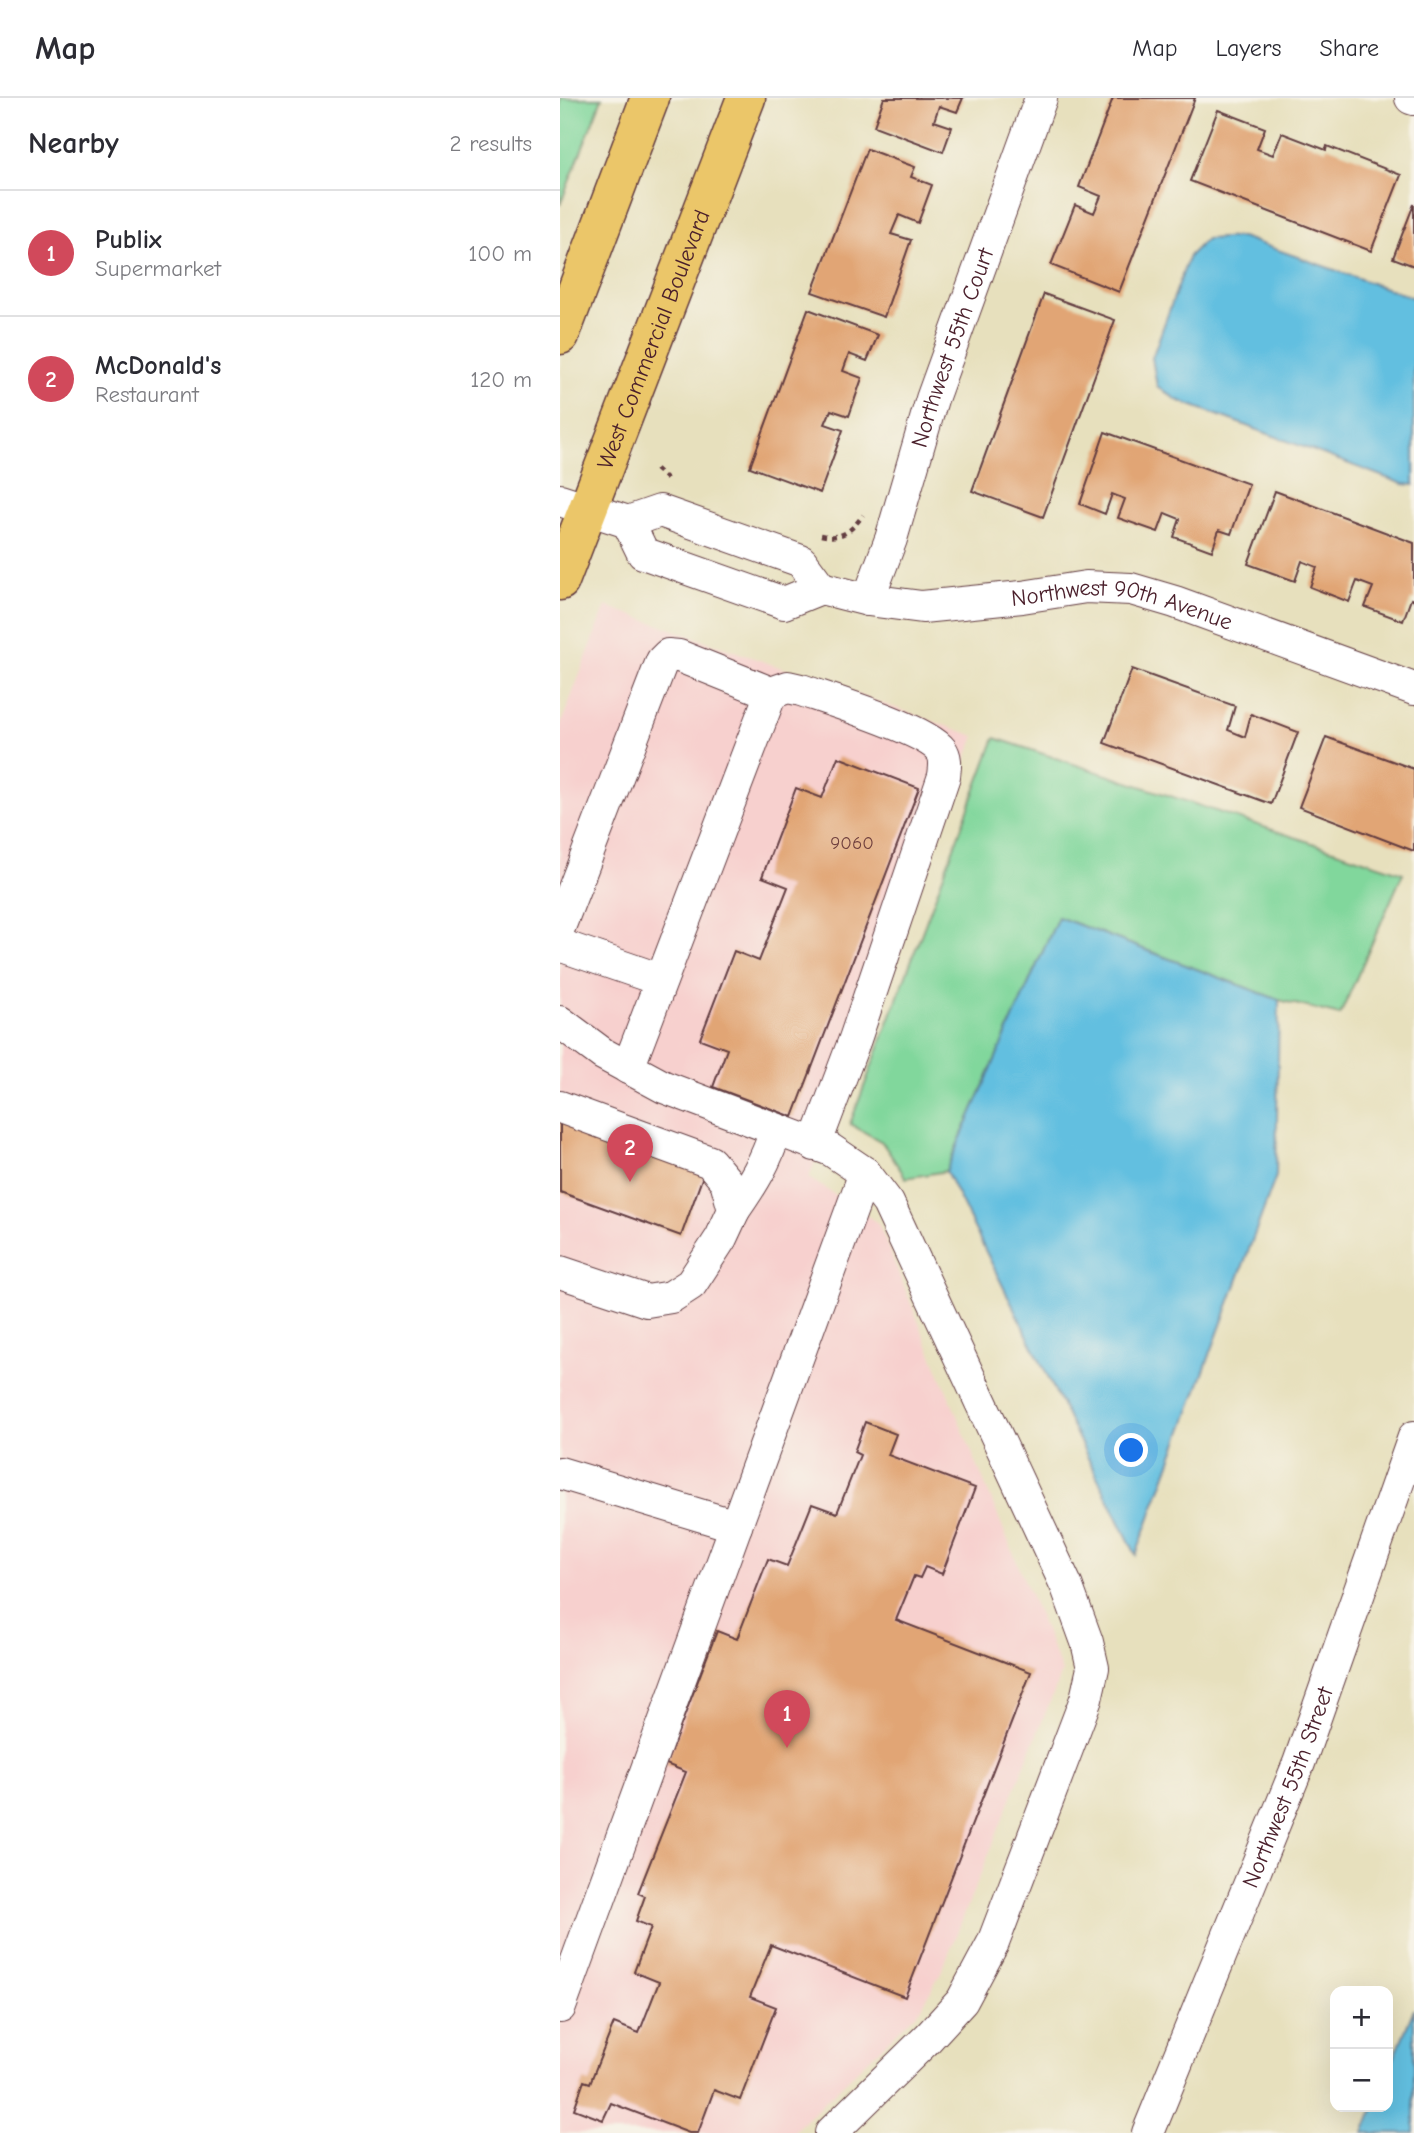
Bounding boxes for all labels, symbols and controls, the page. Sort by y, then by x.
text: Map [35,29,96,67]
text: Map [1132,34,1178,62]
text: Layers [1216,34,1281,62]
text: Share [1319,34,1379,62]
text: Nearby [28,126,119,161]
text: 2 results [450,130,532,157]
street label: West Commercial Boulevard [591,206,716,473]
text: Publix [95,225,162,255]
text: 1 [46,240,56,267]
text: 100 m [468,240,532,267]
street label: Northwest 55th Court [906,243,1000,451]
text: Supermarket [95,255,221,282]
text: McDonald's [95,351,221,381]
text: 2 [45,366,57,393]
text: 120 m [470,366,532,393]
text: Restaurant [95,381,199,408]
street label: Northwest 90th Avenue [1010,573,1236,636]
house number: 9060 [830,832,874,854]
pin: 2 [607,1124,653,1182]
your location [1114,1433,1148,1467]
street label: Northwest 55th Street [1237,1682,1339,1892]
pin: 1 [764,1690,810,1748]
map controls [1330,1986,1393,2112]
button: + [1330,1986,1393,2049]
button: − [1330,2049,1393,2112]

